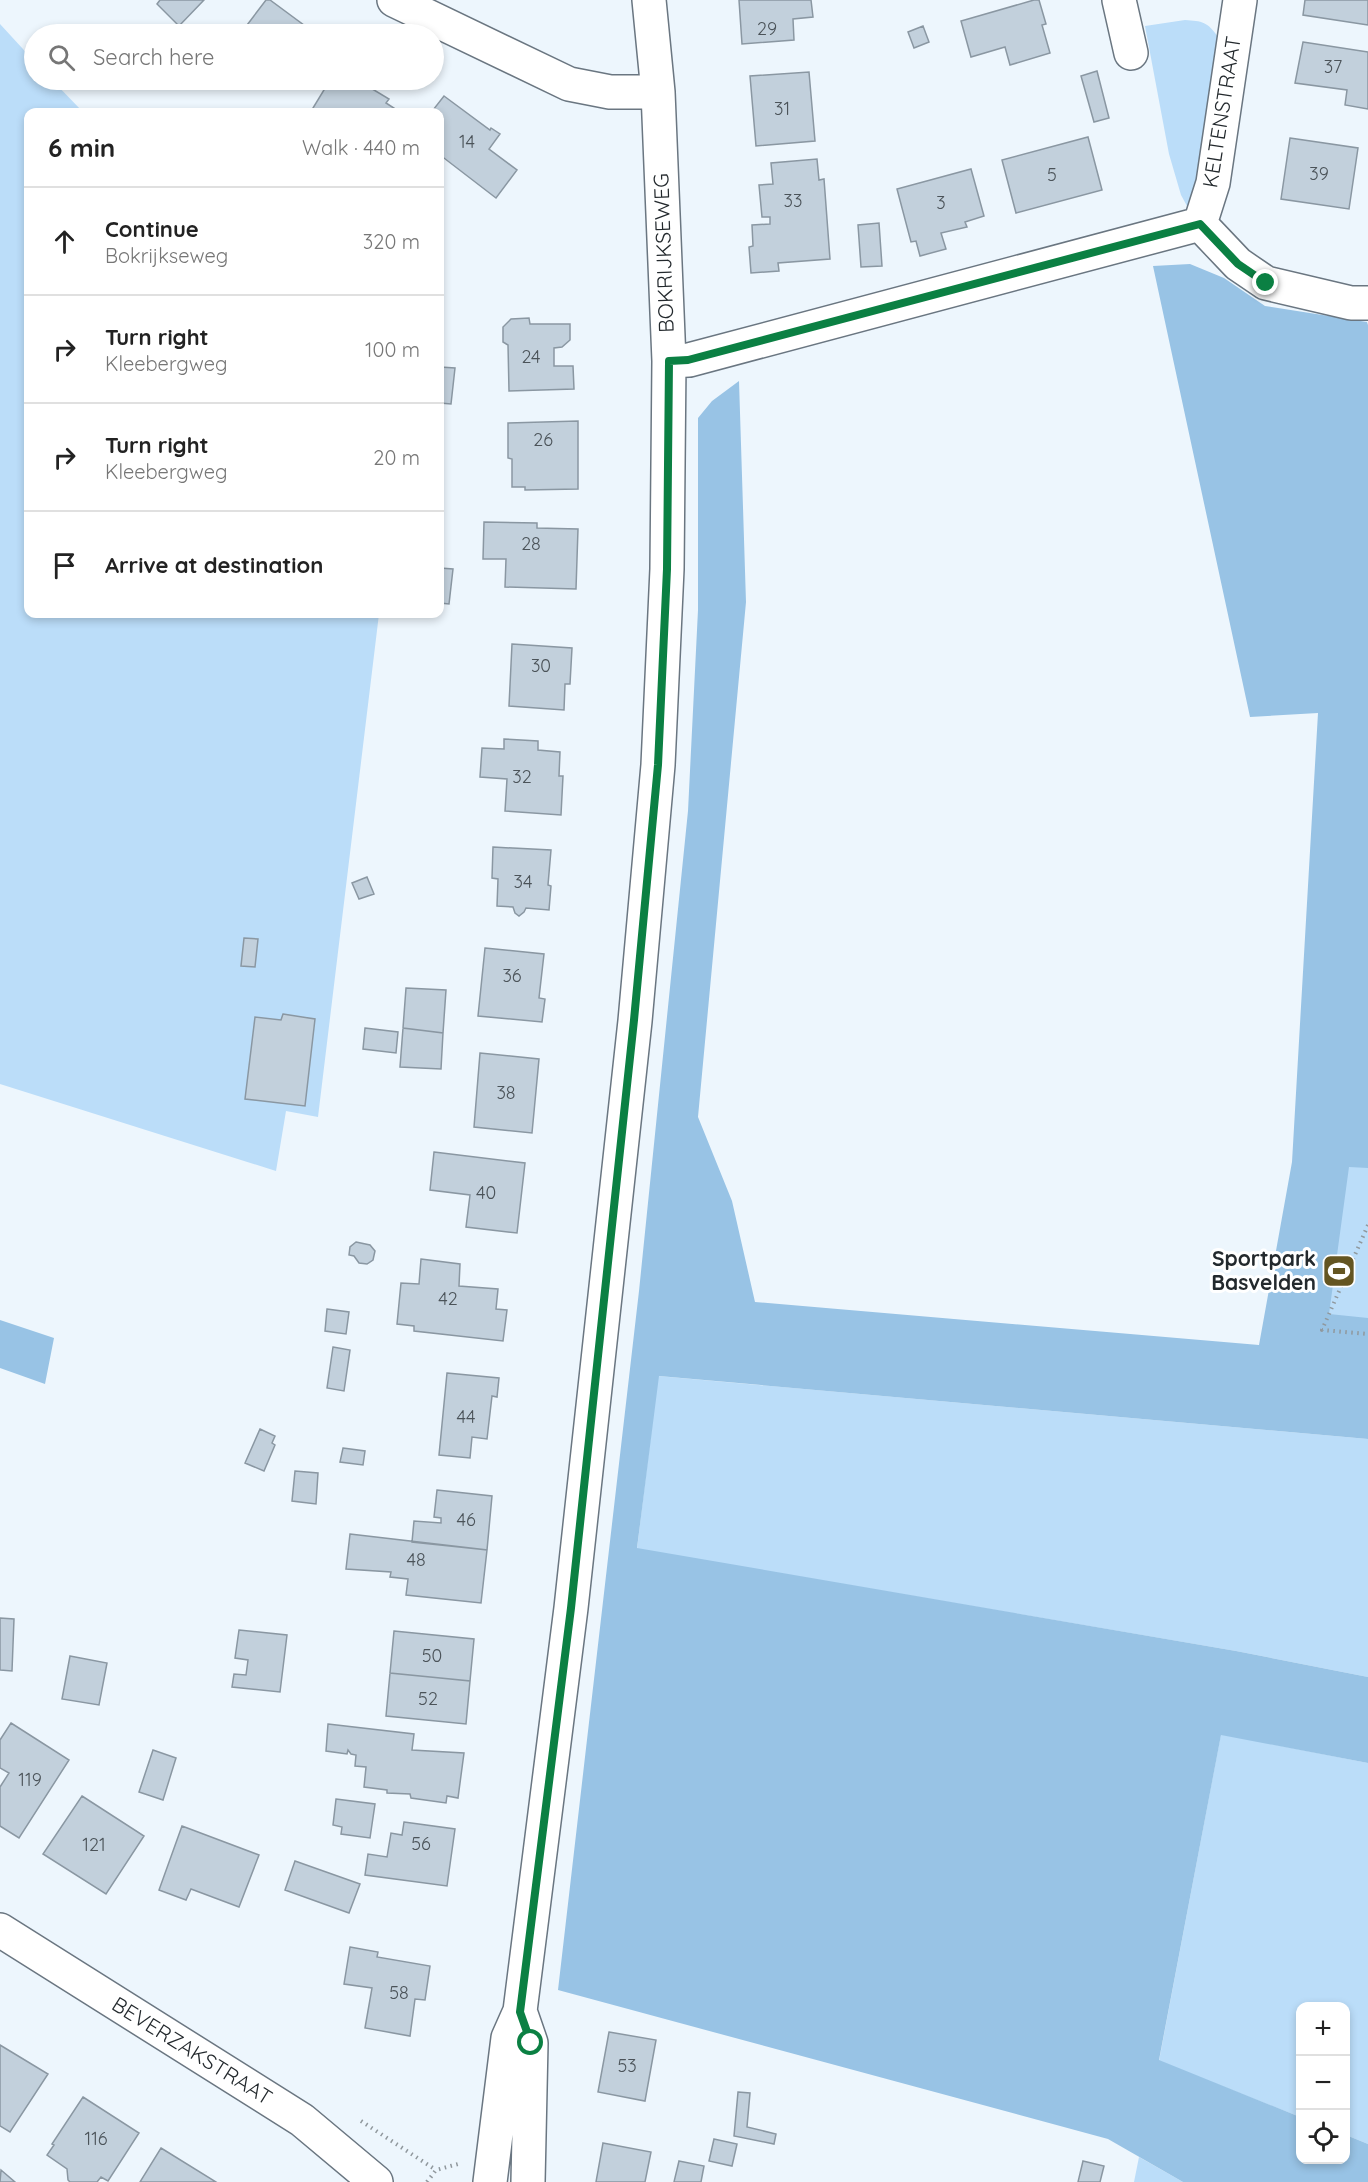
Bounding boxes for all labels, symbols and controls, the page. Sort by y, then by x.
house number: 29 [757,17,777,40]
search box [24,24,444,90]
street label: KELTENSTRAAT [1196,34,1246,190]
icon: search [45,41,78,74]
text: Search here [93,43,214,71]
house number: 37 [1324,55,1342,78]
house number: 31 [774,97,790,120]
house number: 14 [459,130,475,153]
text: 6 min [48,131,115,164]
text: Walk · 440 m [302,135,420,160]
house number: 39 [1309,162,1329,185]
house number: 5 [1047,163,1057,186]
street label: BOKRIJKSEWEG [647,173,679,333]
house number: 33 [784,189,802,212]
house number: 3 [936,191,946,214]
text: Continue [105,215,199,243]
icon: ahead [48,225,81,258]
text: 320 m [363,229,420,254]
text: Bokrijkseweg [105,243,228,268]
route end [1252,269,1278,295]
text: Turn right [105,323,209,351]
icon: right [48,333,81,366]
text: 100 m [365,337,420,362]
house number: 24 [521,345,541,368]
text: Kleebergweg [105,351,228,376]
house number: 26 [533,428,553,451]
text: Turn right [105,431,209,459]
icon: right [48,441,81,474]
text: 20 m [373,445,420,470]
text: Kleebergweg [105,459,228,484]
house number: 28 [521,532,541,555]
icon: arrive [48,549,81,582]
text: Arrive at destination [105,551,323,579]
house number: 30 [531,654,551,677]
house number: 32 [512,765,532,788]
house number: 34 [514,870,532,893]
house number: 36 [502,964,522,987]
house number: 38 [496,1081,516,1104]
house number: 40 [476,1181,496,1204]
place label: Sportpark Basvelden [1211,1245,1316,1295]
sports icon: Sportpark Basvelden [1321,1253,1357,1289]
house number: 42 [438,1287,458,1310]
house number: 44 [457,1405,475,1428]
house number: 46 [456,1508,476,1531]
house number: 48 [406,1548,426,1571]
house number: 50 [422,1644,442,1667]
house number: 52 [418,1687,438,1710]
house number: 119 [18,1768,42,1791]
house number: 56 [411,1832,431,1855]
house number: 121 [82,1833,106,1856]
house number: 58 [389,1981,409,2004]
street label: BEVERZAKSTRAAT [108,1990,277,2110]
map controls [1296,2002,1350,2164]
button: + [1296,2002,1350,2056]
route start [517,2029,543,2055]
house number: 53 [617,2054,637,2077]
button: − [1296,2056,1350,2110]
button: locate [1296,2110,1350,2164]
house number: 116 [84,2127,108,2150]

